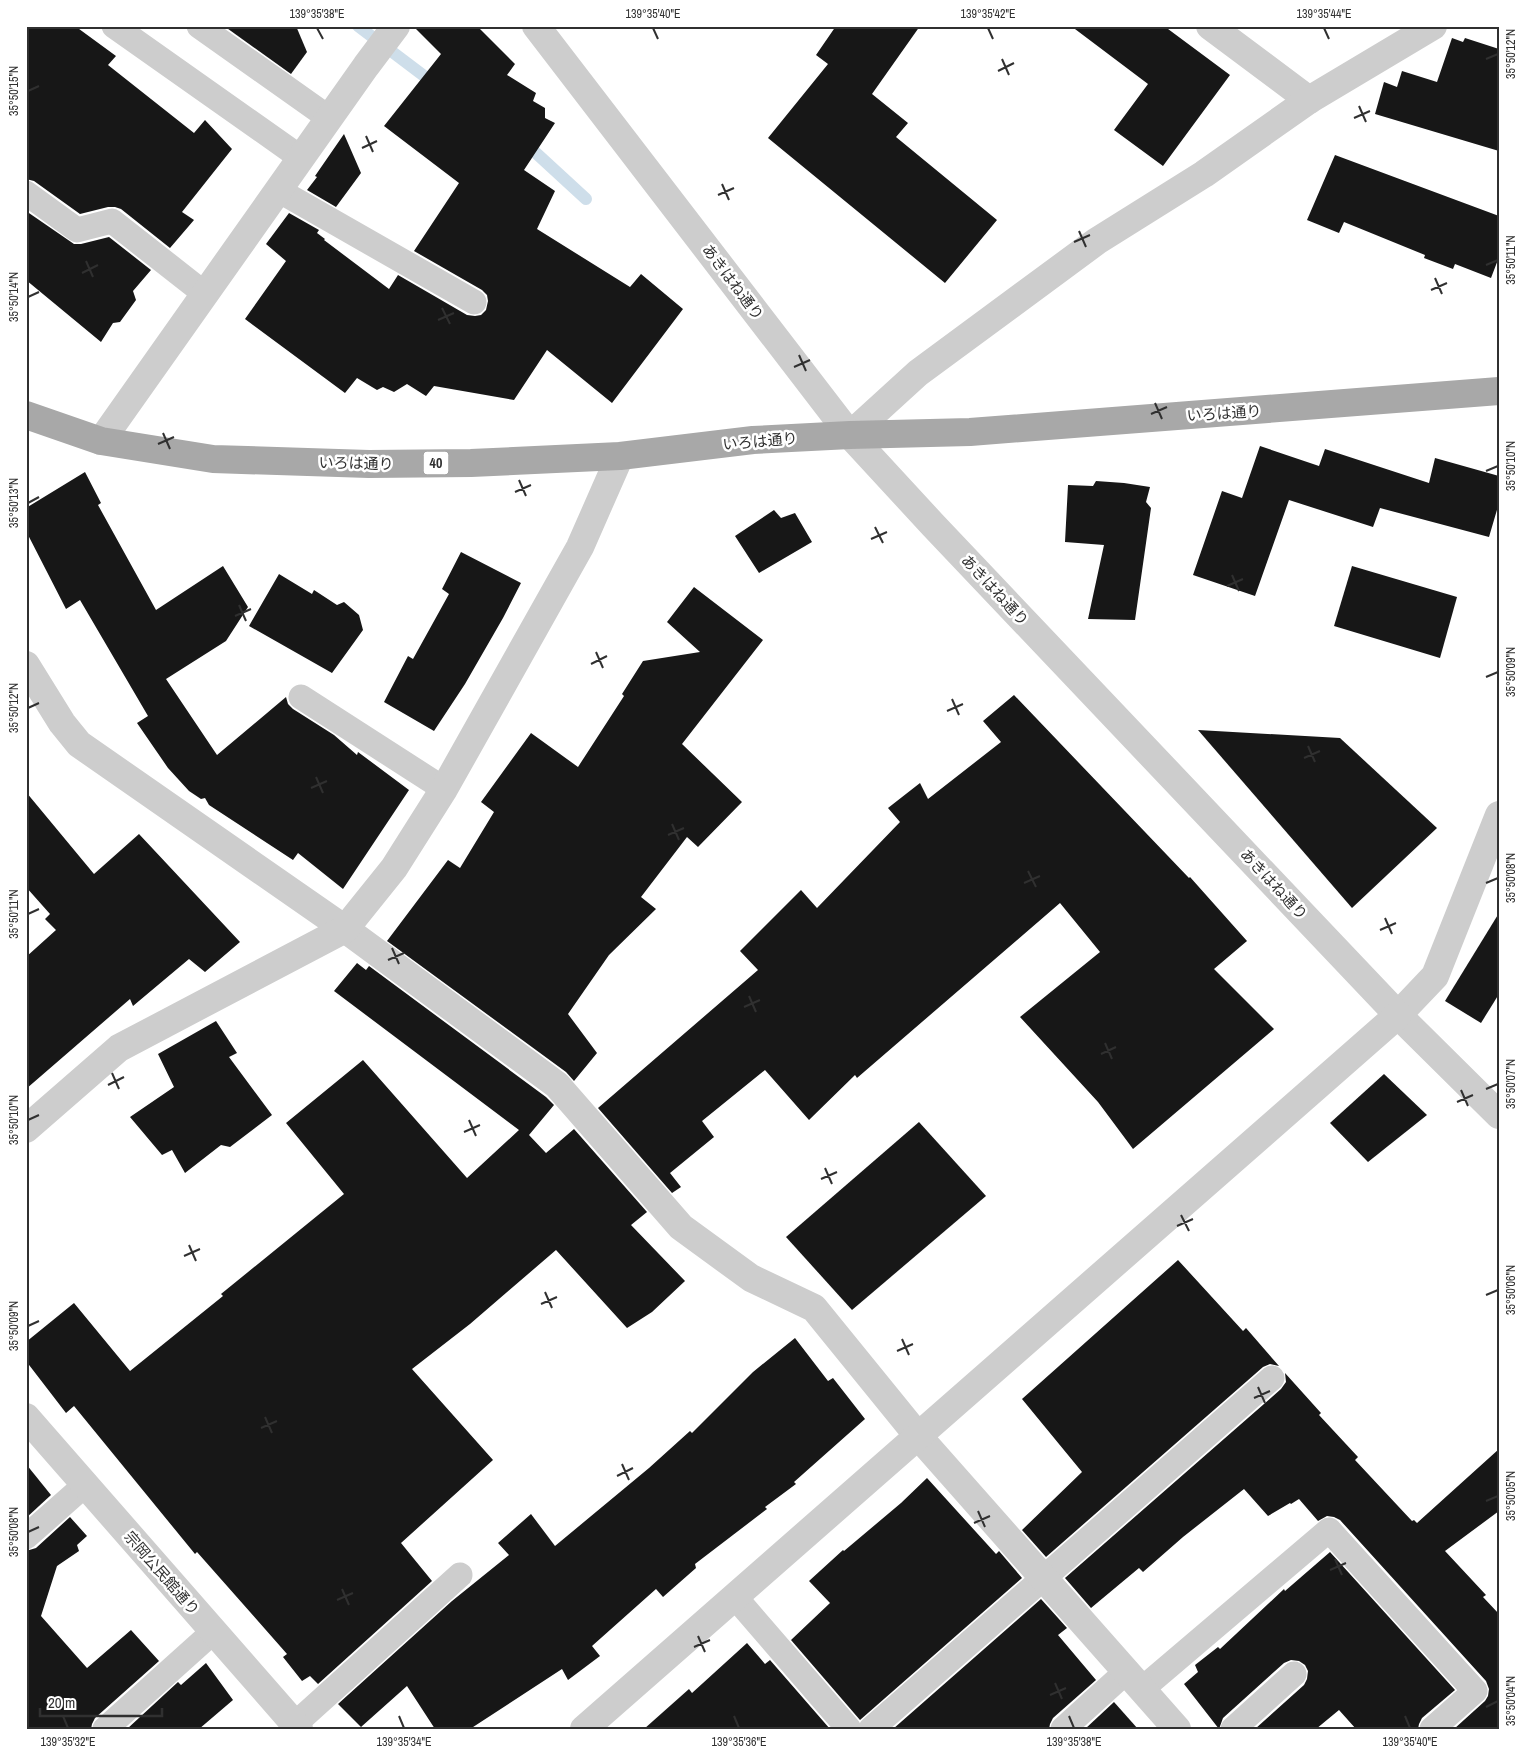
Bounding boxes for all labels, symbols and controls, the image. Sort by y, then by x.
text: 139°35'38"E [289,6,345,22]
text: 139°35'40"E [625,6,681,22]
text: 139°35'42"E [960,6,1016,22]
text: 139°35'44"E [1296,6,1352,22]
text: 35°50'12"N [1503,29,1519,79]
text: 35°50'15"N [6,66,22,116]
text: 35°50'11"N [1503,235,1519,285]
street label: あきはね通り [698,240,768,324]
text: 35°50'14"N [6,272,22,322]
street label: いろは通り [1186,400,1262,426]
street label: いろは通り [722,427,798,455]
text: 35°50'10"N [1503,441,1519,491]
street label: いろは通り [318,452,394,474]
road number: 40 [424,452,448,474]
text: 35°50'13"N [6,478,22,528]
street label: あきはね通り [957,550,1033,630]
text: 35°50'09"N [1503,647,1519,697]
text: 35°50'12"N [6,683,22,733]
street label: あきはね通り [1236,844,1312,924]
text: 35°50'08"N [1503,853,1519,903]
text: 35°50'11"N [6,889,22,939]
text: 35°50'07"N [1503,1059,1519,1109]
text: 35°50'10"N [6,1095,22,1145]
text: 35°50'06"N [1503,1265,1519,1315]
text: 35°50'09"N [6,1301,22,1351]
text: 35°50'05"N [1503,1471,1519,1521]
text: 35°50'08"N [6,1507,22,1557]
street label: 宗岡公民館通り [120,1526,204,1620]
text: 35°50'04"N [1503,1676,1519,1726]
scale bar [40,1685,162,1717]
text: 20 m [48,1692,75,1713]
text: 139°35'32"E [40,1734,96,1750]
text: 139°35'34"E [376,1734,432,1750]
text: 139°35'36"E [711,1734,767,1750]
text: 139°35'38"E [1046,1734,1102,1750]
text: 139°35'40"E [1382,1734,1438,1750]

